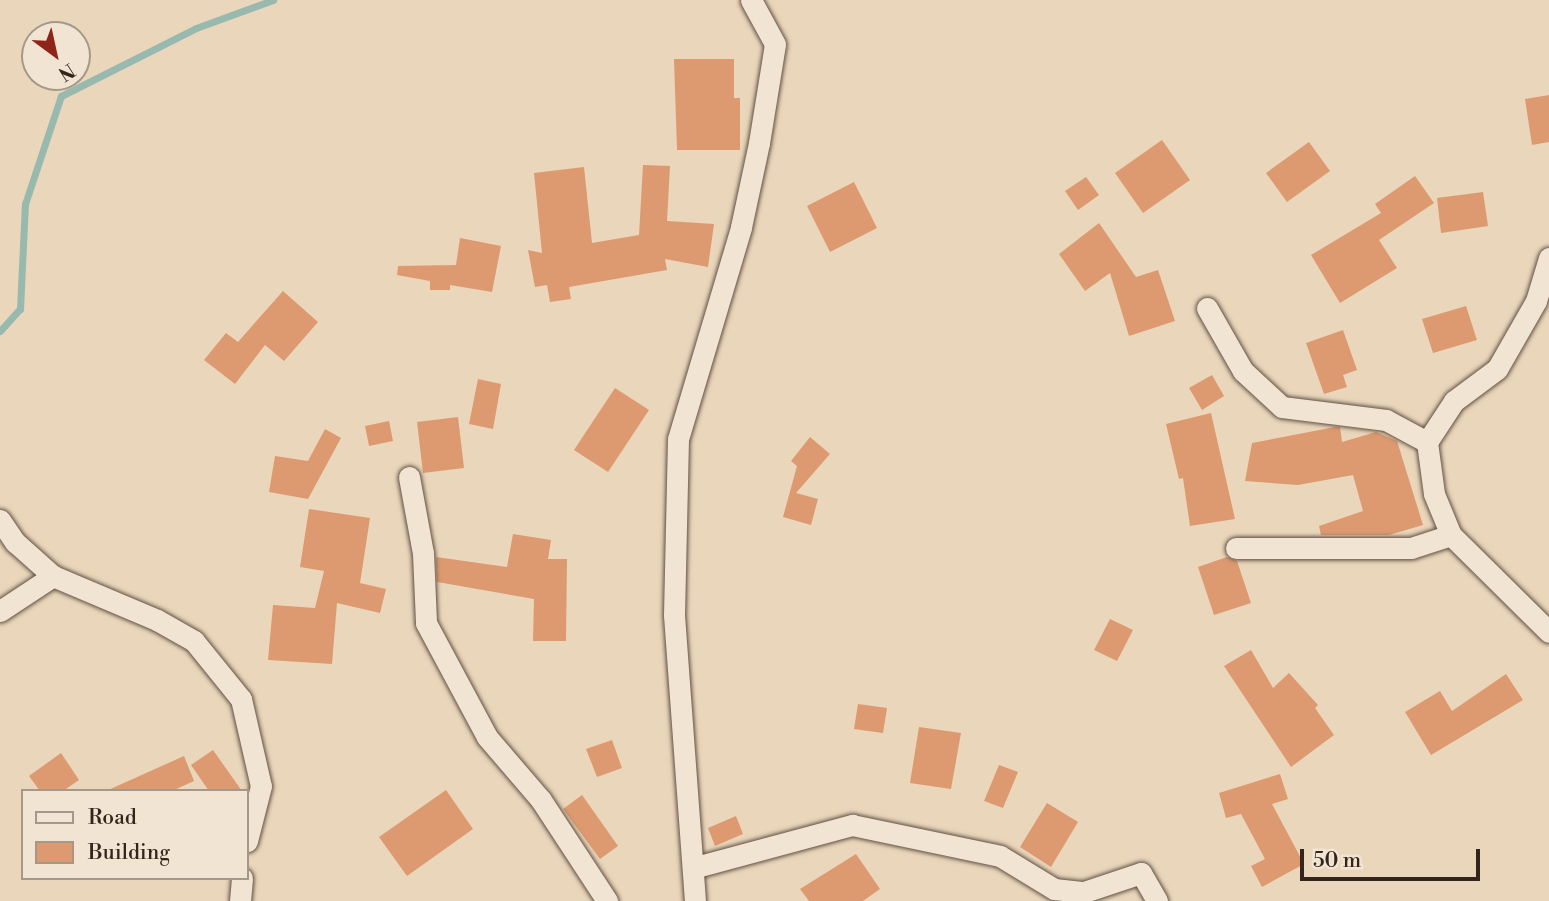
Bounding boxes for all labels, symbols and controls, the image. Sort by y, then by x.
north arrow [21,21,91,91]
text: N [54,58,79,86]
legend [21,789,248,880]
text: Road [88,805,137,831]
scale bar [1304,834,1484,878]
text: Building [88,840,170,866]
text: 50 m [1313,848,1361,874]

